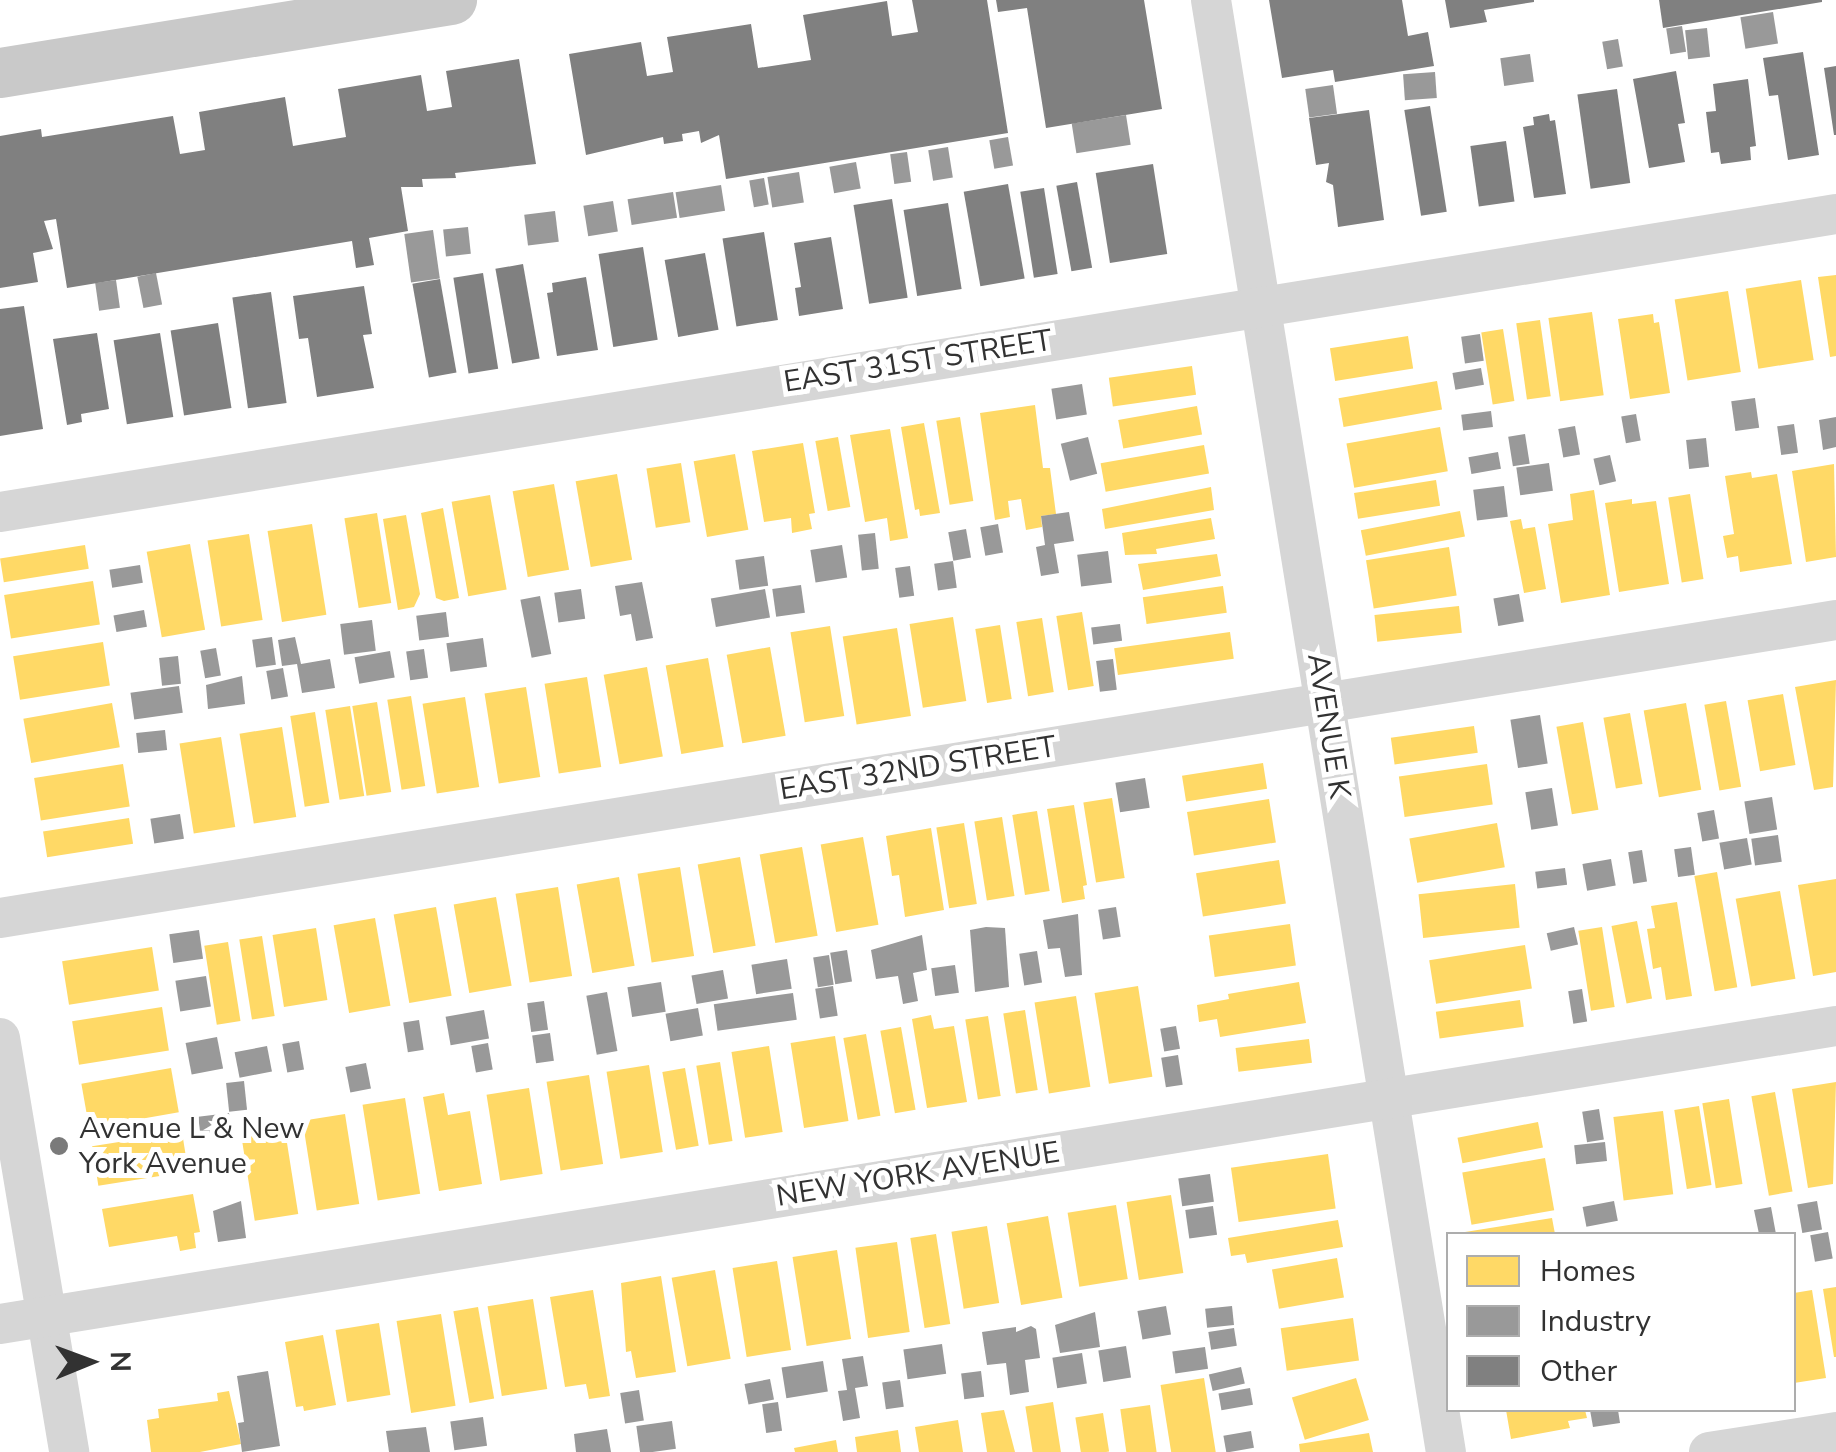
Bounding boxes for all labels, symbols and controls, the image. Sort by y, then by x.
street label: EAST 31ST STREET [781,323,1055,401]
street label: AVENUE K [1299,651,1357,801]
street label: EAST 32ND STREET [777,729,1059,809]
place label: Avenue L & New York Avenue [79,1111,305,1182]
marker: Avenue L & New York Avenue [48,1135,70,1157]
street label: NEW YORK AVENUE [774,1135,1062,1215]
legend [1446,1232,1796,1412]
text: Homes [1540,1251,1636,1292]
text: Industry [1540,1301,1651,1342]
north arrow [40,1312,140,1412]
text: N [101,1351,139,1372]
text: Other [1540,1351,1617,1392]

